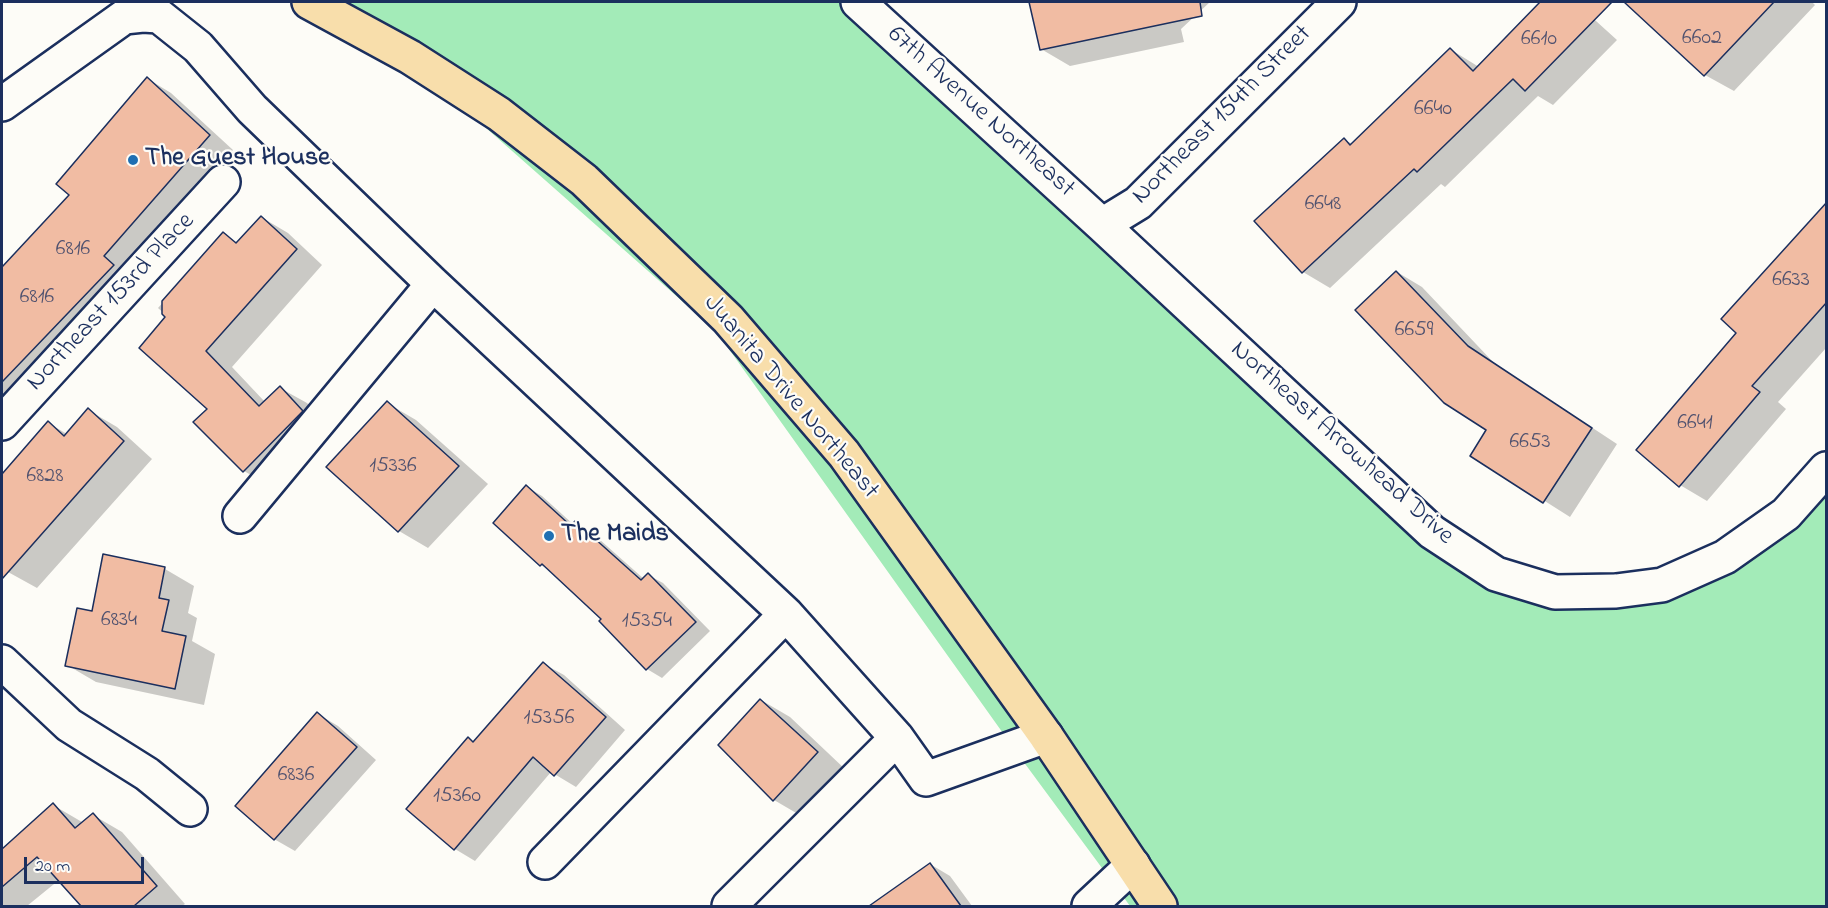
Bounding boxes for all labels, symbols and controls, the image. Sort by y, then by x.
street label: 67th Avenue Northeast [880,20,1080,206]
street label: Northeast 154th Street [1127,20,1319,212]
house number: 6602 [1682,26,1722,52]
house number: 6610 [1521,27,1557,53]
house number: 6640 [1414,97,1452,123]
place label: The Guest House [145,144,330,176]
marker: The Guest House [126,153,140,167]
house number: 6648 [1305,192,1341,218]
street label: Northeast 153rd Place [21,207,203,399]
house number: 6816 [56,237,90,263]
house number: 6633 [1772,268,1810,294]
house number: 6816 [20,285,54,311]
street label: Juanita Drive Northeast [695,290,885,506]
house number: 6659 [1395,318,1433,344]
street label: Northeast Arrowhead Drive [1223,335,1459,553]
house number: 6641 [1677,411,1713,437]
house number: 6653 [1509,430,1551,456]
house number: 15336 [369,454,417,480]
house number: 6828 [26,464,64,490]
place label: The Maids [561,520,669,552]
marker: The Maids [542,529,556,543]
house number: 6834 [101,608,137,634]
house number: 15354 [622,609,672,635]
house number: 15356 [524,706,574,732]
house number: 6836 [278,763,314,789]
house number: 15360 [433,784,481,810]
scale bar [27,845,147,883]
text: 20 m [35,854,70,880]

